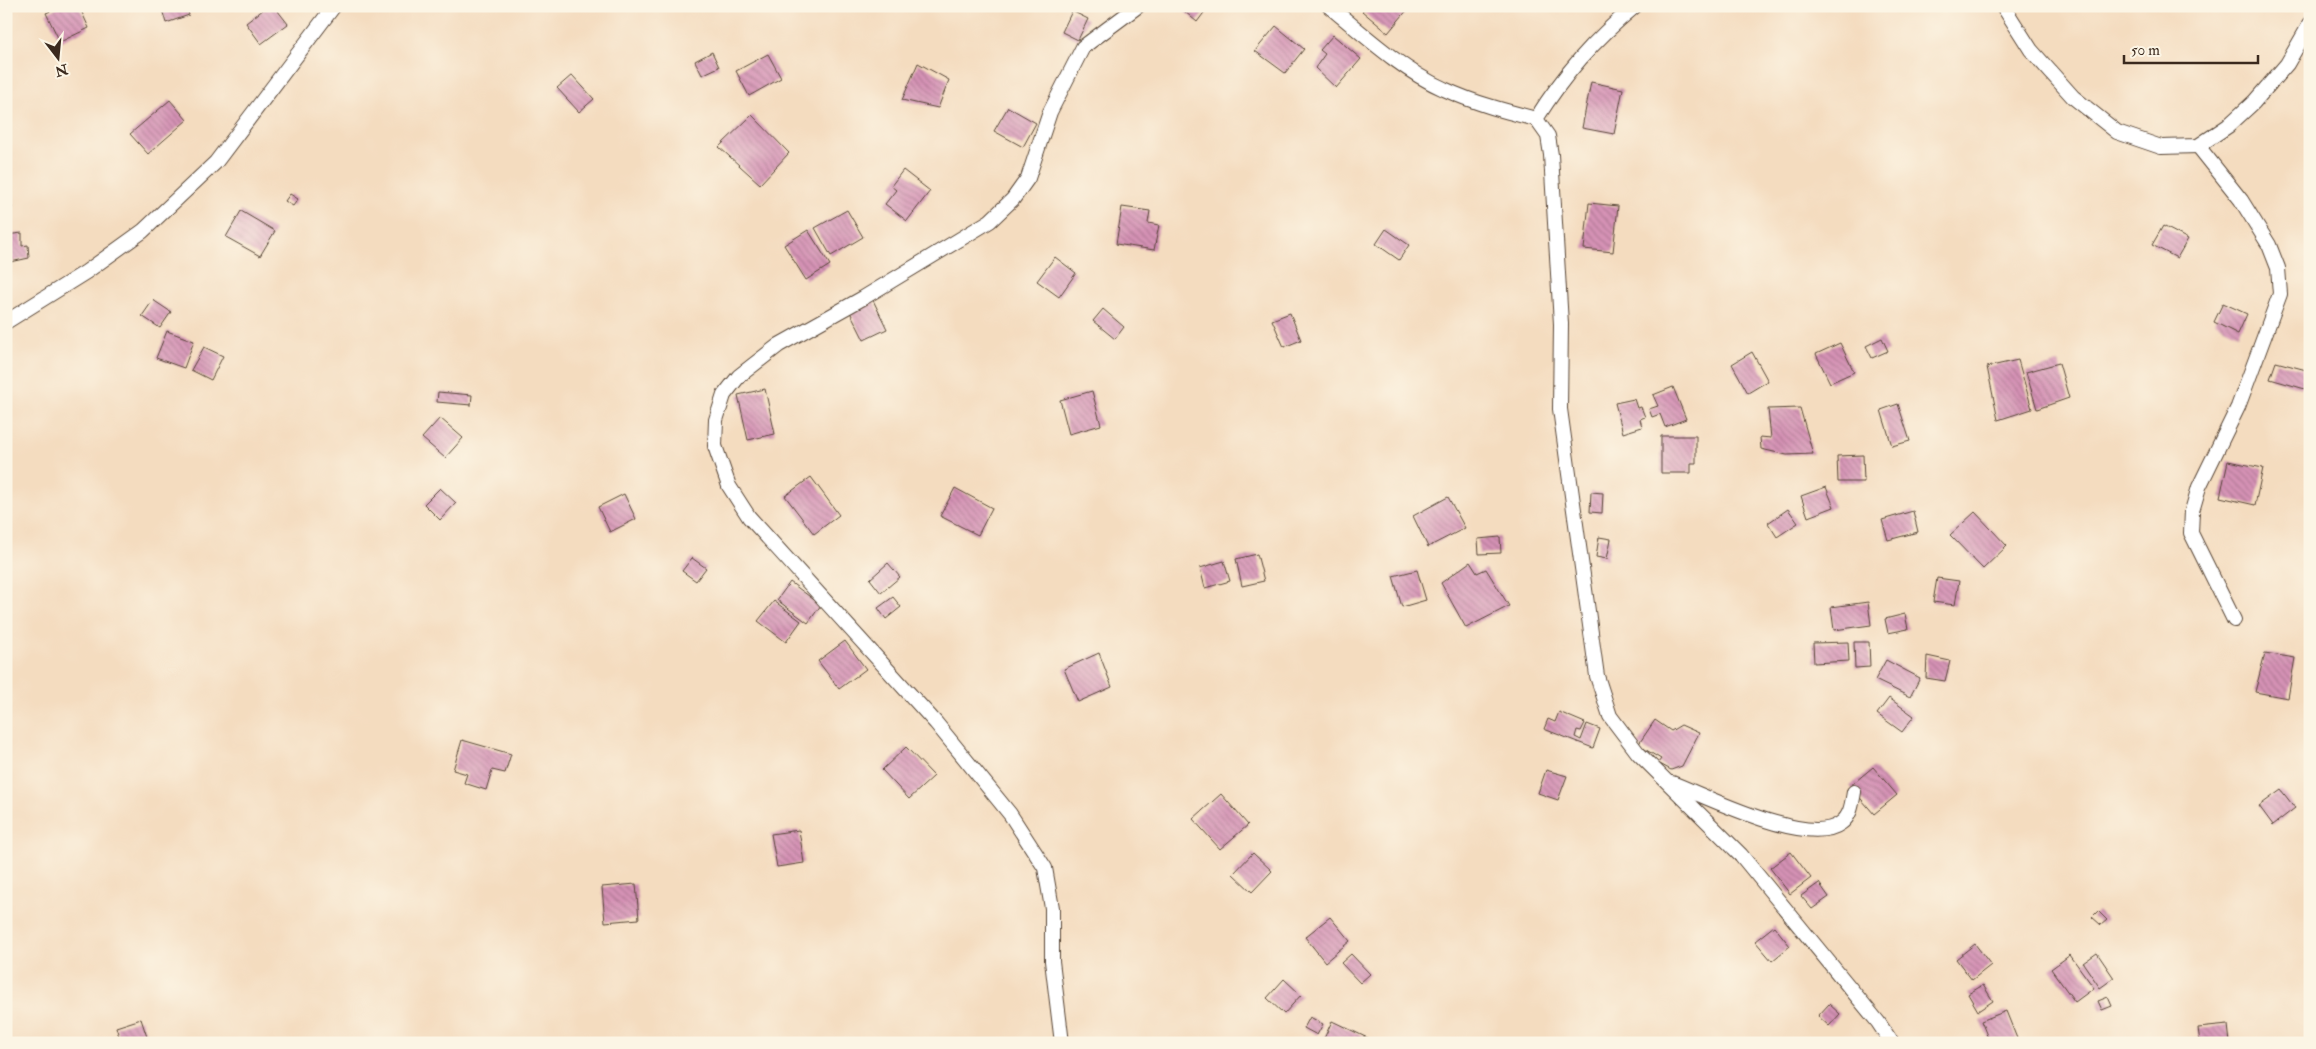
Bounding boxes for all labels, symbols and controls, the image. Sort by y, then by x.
north arrow [32,32,82,82]
scale bar [2124,32,2257,64]
text: 50 m [2131,41,2160,60]
text: N [53,60,71,80]

